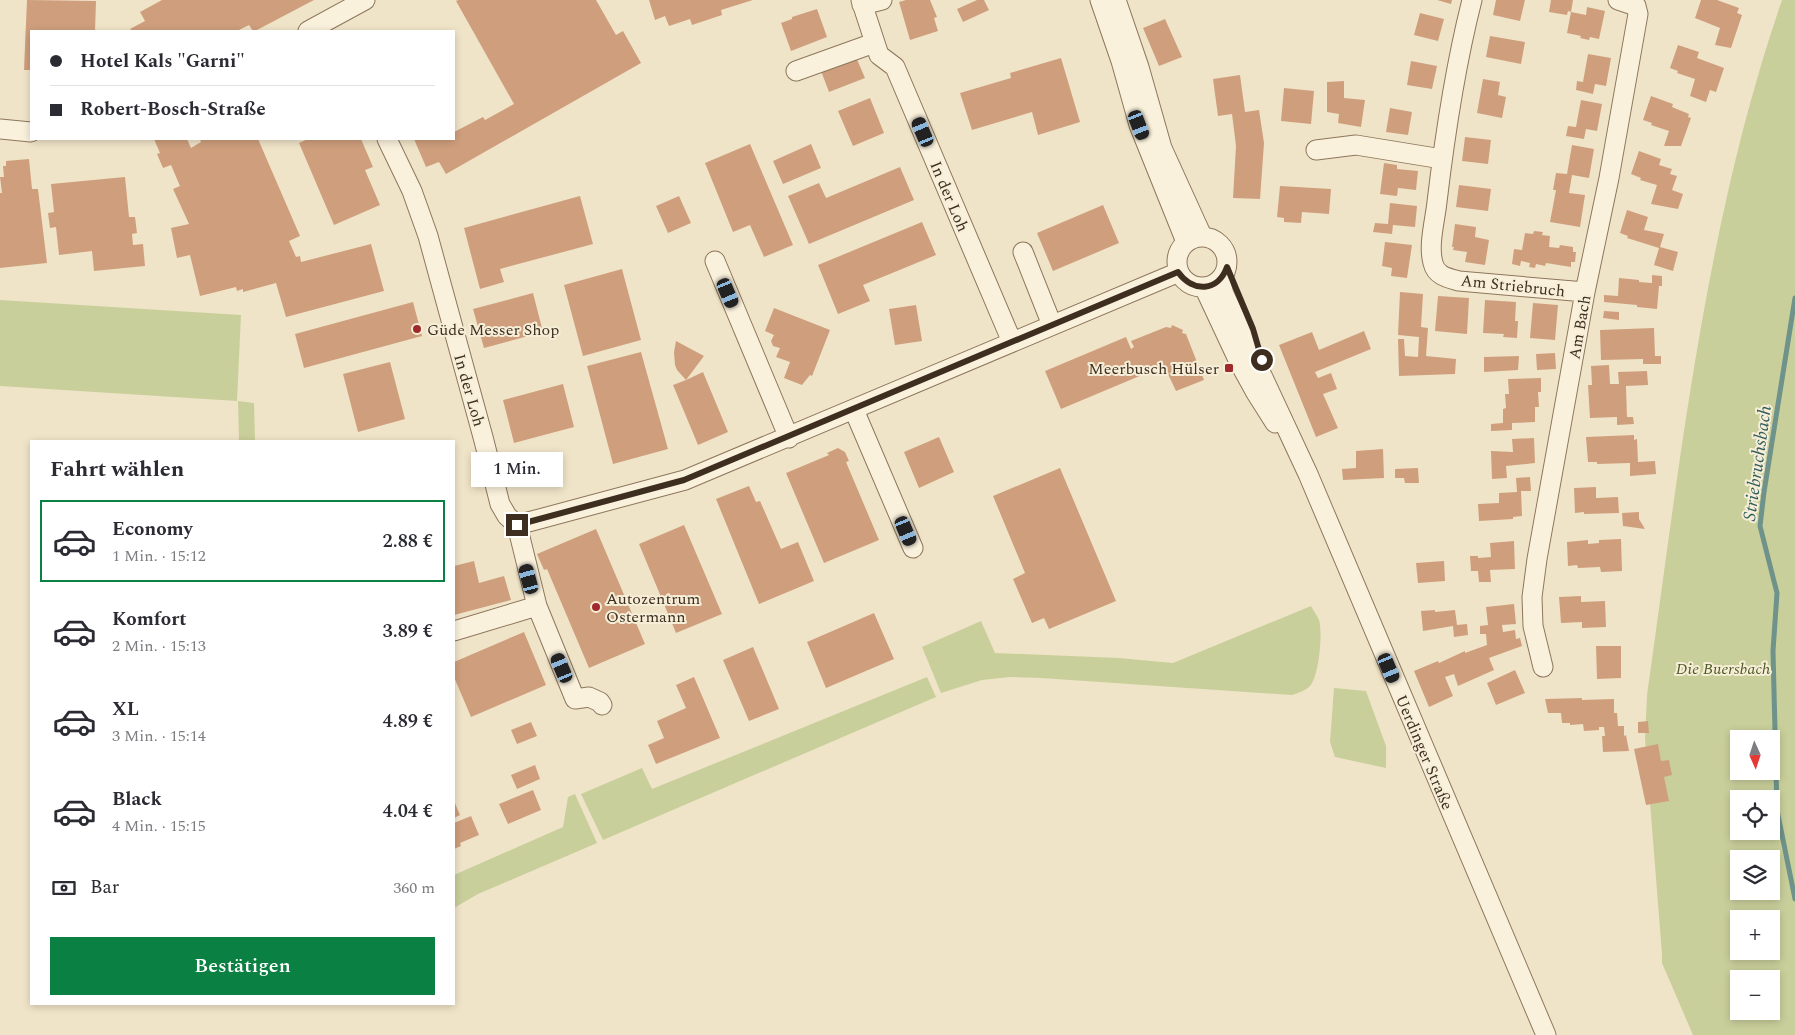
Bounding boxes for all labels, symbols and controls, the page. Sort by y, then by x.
text: Hotel Kals "Garni" [80,47,245,76]
text: Robert-Bosch-Straße [80,95,266,124]
car [1126,108,1151,142]
car [910,115,935,149]
street label: In der Loh [923,157,975,235]
street label: Am Striebruch [1460,269,1566,303]
car [715,276,740,310]
street label: Am Bach [1563,293,1597,361]
place label: Güde Messer Shop [427,318,559,342]
marker: Güde Messer Shop [411,323,423,335]
route start [1251,349,1273,371]
street label: In der Loh [447,351,491,429]
place label: Meerbusch Hülser [1088,357,1219,381]
marker: Meerbusch Hülser [1223,362,1235,374]
water label: Striebruchsbach [1736,404,1779,523]
callout: 1 Min. [471,452,563,488]
text: Fahrt wählen [50,453,184,486]
text: 1 Min. [493,457,541,481]
route end [506,514,528,536]
car [893,514,918,548]
text: Economy [112,515,193,544]
icon: car [52,519,97,564]
text: 2.88 € [383,527,433,556]
text: 1 Min. · 15:12 [112,544,206,568]
car [517,563,540,595]
place label: Autozentrum Ostermann [606,587,701,629]
marker: Autozentrum Ostermann [590,601,602,613]
text: Komfort [112,605,187,634]
icon: car [52,609,97,654]
text: 3.89 € [383,617,433,646]
text: 2 Min. · 15:13 [112,634,206,658]
car [549,651,574,685]
car [1376,651,1401,685]
park label: Die Buersbach [1676,657,1770,681]
street label: Uerdinger Straße [1389,691,1459,814]
text: XL [112,695,139,724]
icon: car [52,699,97,744]
text: 4.89 € [383,707,433,736]
text: 3 Min. · 15:14 [112,724,206,748]
north arrow [1730,730,1780,780]
map controls [1730,730,1780,1020]
text: Black [112,785,162,814]
icon: car [52,789,97,834]
button: locate [1730,790,1780,840]
text: 4.04 € [383,797,433,826]
text: 4 Min. · 15:15 [112,814,206,838]
button: layers [1730,850,1780,900]
text: Bar [90,873,119,902]
icon: cash [50,874,78,902]
text: 360 m [393,876,435,900]
button: + [1730,910,1780,960]
button: Bestätigen [50,937,435,995]
button: − [1730,970,1780,1020]

